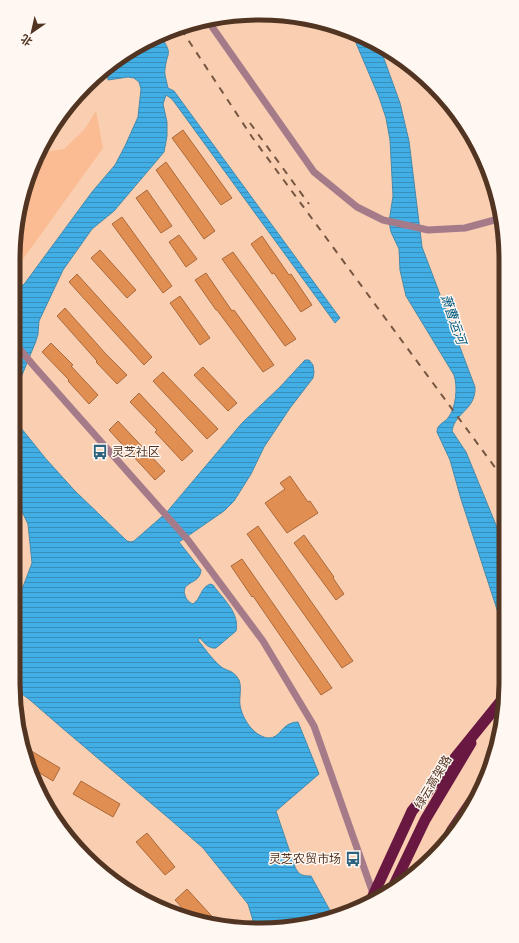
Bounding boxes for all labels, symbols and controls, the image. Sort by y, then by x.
north arrow [12,12,52,52]
text: 北 [18,31,35,48]
water label: 萧曹运河 [438,292,470,349]
bus stop icon: 灵芝社区 [91,443,109,461]
place label: 灵芝社区 [112,445,160,459]
street label: 绿云高架路 [412,753,454,811]
bus stop icon: 灵芝农贸市场 [344,850,362,868]
place label: 灵芝农贸市场 [269,852,341,866]

